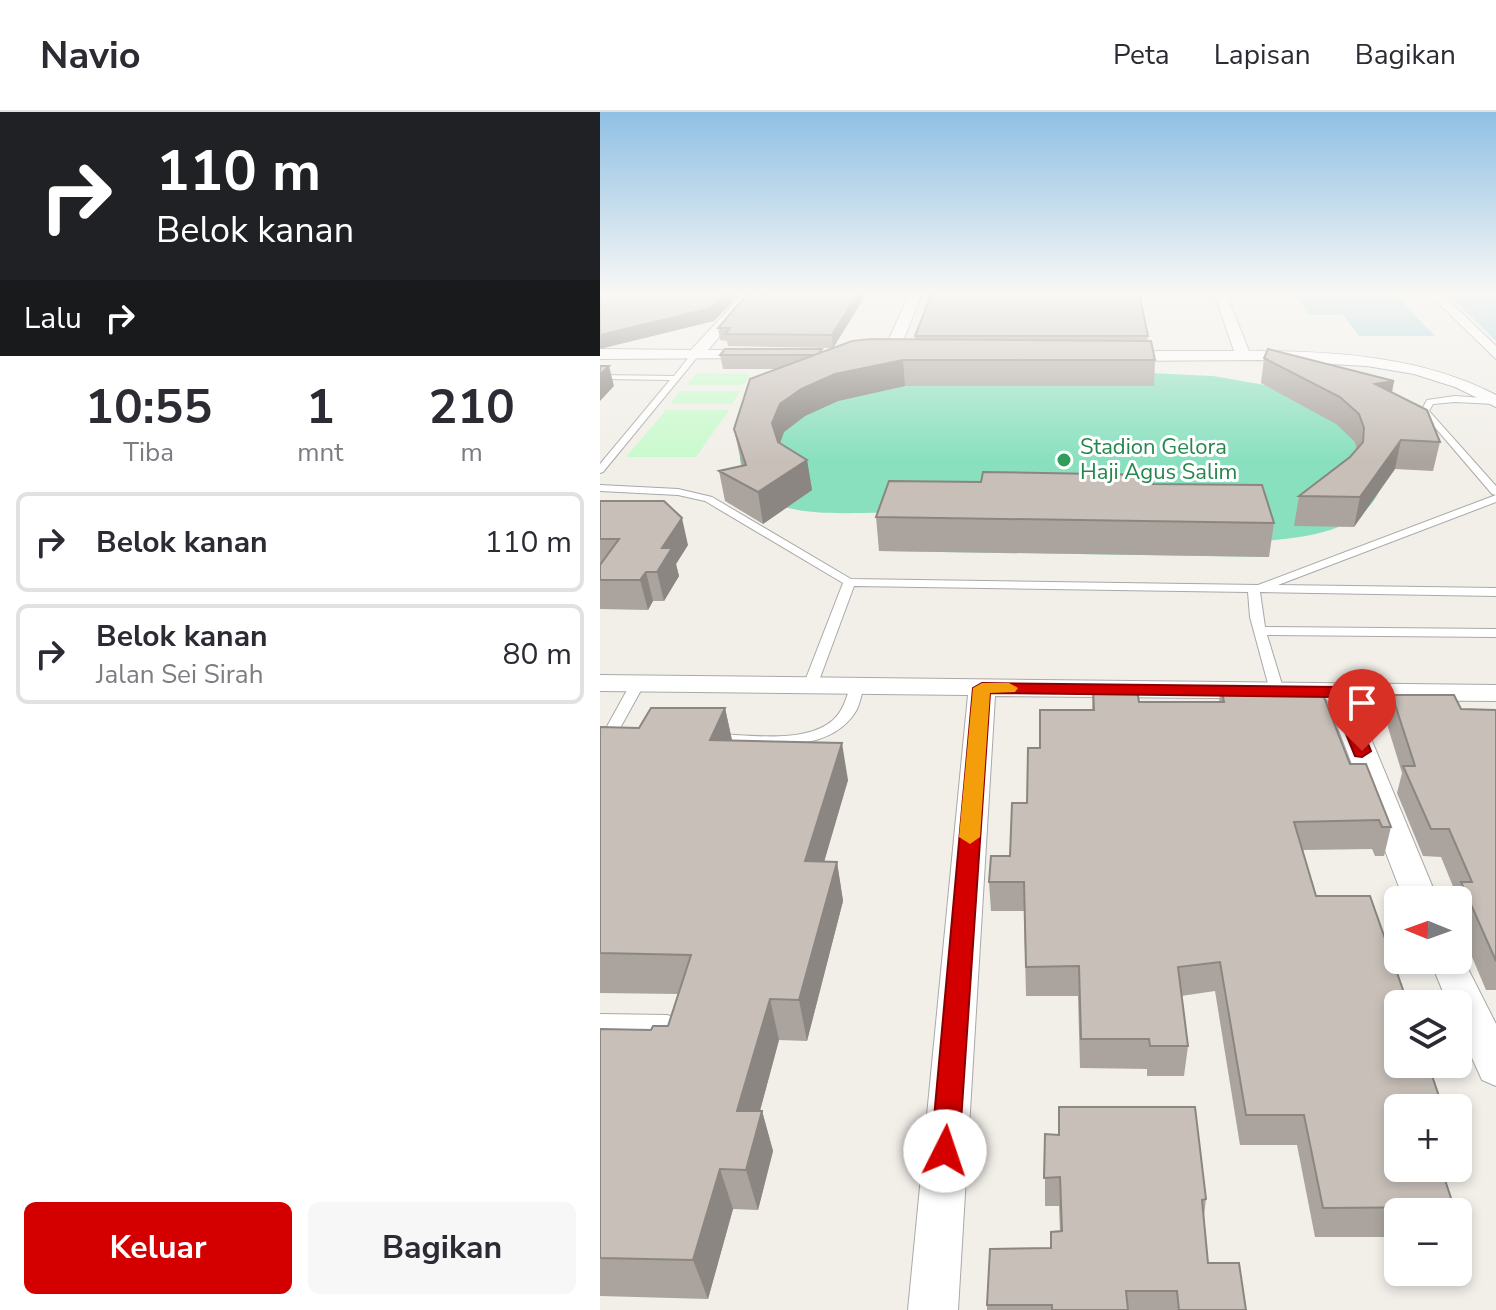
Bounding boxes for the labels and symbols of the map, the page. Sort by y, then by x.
place label: Stadion Gelora Haji Agus Salim [1080,432,1237,487]
marker: Stadion Gelora Haji Agus Salim [1055,451,1073,469]
pin [1328,669,1396,751]
north arrow [1384,886,1472,974]
position arrow [903,1109,987,1193]

